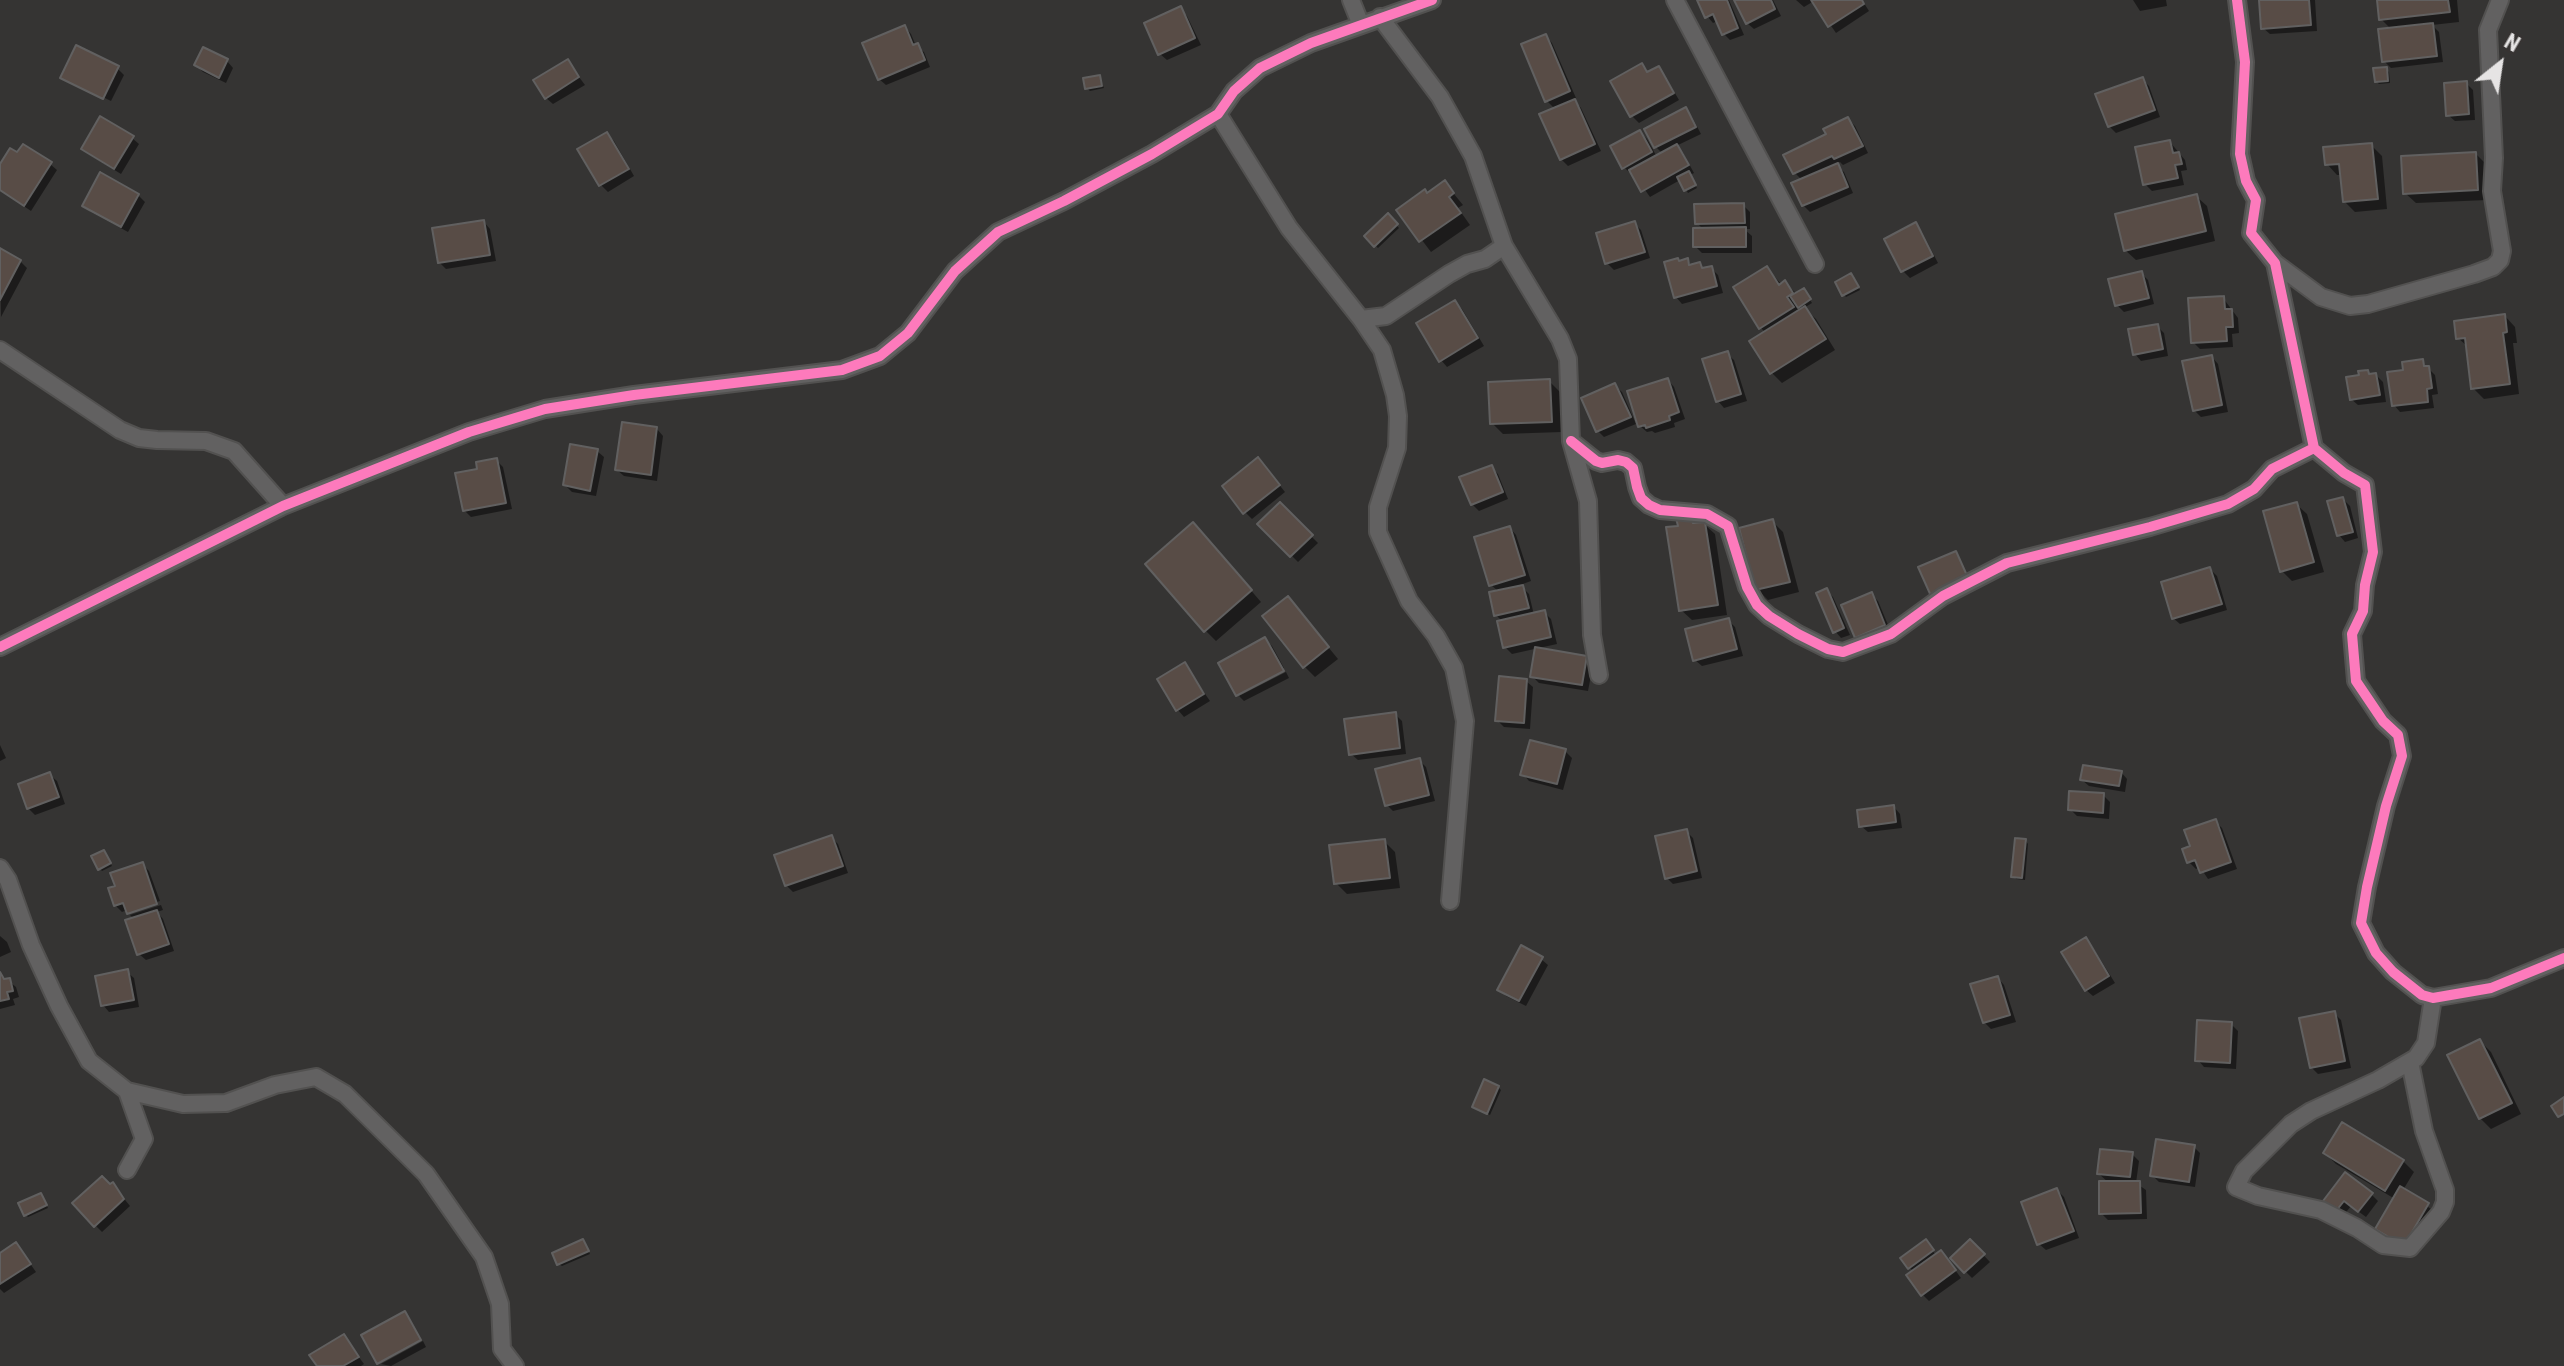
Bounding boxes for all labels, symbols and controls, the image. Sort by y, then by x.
north arrow [2460,24,2540,104]
text: N [2500,29,2524,57]

